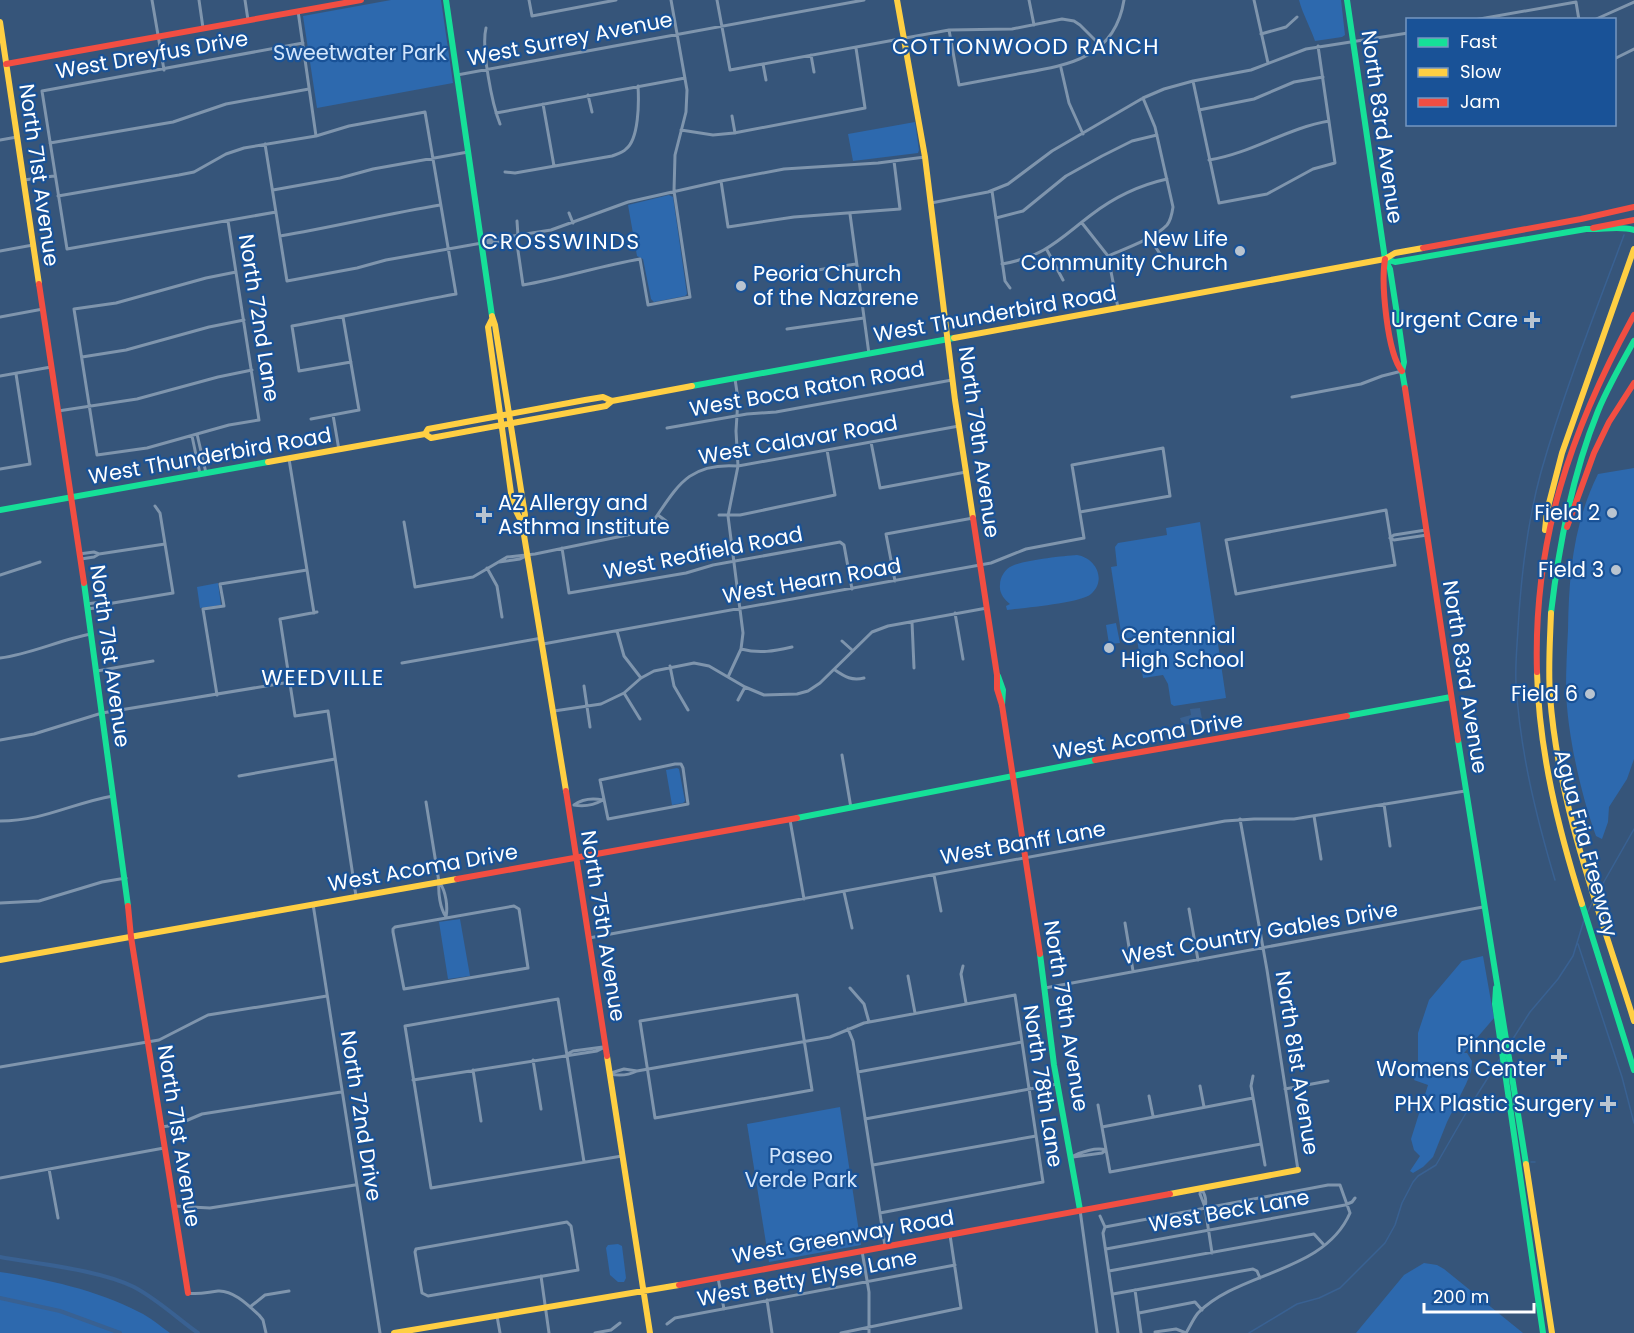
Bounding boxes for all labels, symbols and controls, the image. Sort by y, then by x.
street label: West Surrey Avenue [465,4,675,73]
legend [1406,18,1616,126]
street label: West Dreyfus Drive [53,23,250,86]
street label: North 83rd Avenue [1355,28,1410,225]
text: Fast [1460,29,1497,54]
district label: COTTONWOOD RANCH [892,31,1160,62]
park label: Sweetwater Park [273,38,447,67]
text: Slow [1460,59,1502,84]
street label: North 71st Avenue [12,82,67,268]
text: Jam [1460,89,1500,114]
place label: New Life Community Church [1021,224,1228,277]
district label: CROSSWINDS [481,226,641,257]
street label: North 72nd Lane [232,232,287,404]
marker: New Life Community Church [1233,244,1247,258]
place label: Peoria Church of the Nazarene [753,259,919,312]
street label: West Thunderbird Road [871,278,1119,349]
marker: Peoria Church of the Nazarene [734,279,748,293]
place label: Urgent Care [1391,305,1518,334]
marker: Urgent Care [1523,311,1541,329]
street label: North 79th Avenue [952,344,1007,539]
street label: West Boca Raton Road [687,354,927,423]
street label: West Calavar Road [696,408,900,471]
street label: West Thunderbird Road [86,420,334,491]
place label: AZ Allergy and Asthma Institute [498,488,670,541]
place label: Field 2 [1534,498,1600,527]
marker: AZ Allergy and Asthma Institute [475,506,493,524]
marker: Field 2 [1605,506,1619,520]
street label: West Redfield Road [601,519,805,586]
street label: West Hearn Road [720,551,904,610]
place label: Field 3 [1538,555,1604,584]
street label: North 71st Avenue [83,563,138,749]
marker: Field 3 [1609,563,1623,577]
street label: North 83rd Avenue [1436,578,1495,775]
place label: Centennial High School [1121,621,1245,674]
marker: Centennial High School [1102,641,1116,655]
district label: WEEDVILLE [261,662,385,693]
place label: Field 6 [1511,679,1578,708]
marker: Field 6 [1583,687,1597,701]
street label: West Acoma Drive [1051,705,1245,766]
street label: Agua Fria Freeway [1548,746,1625,940]
street label: West Banff Lane [938,814,1108,871]
street label: North 75th Avenue [574,828,633,1023]
street label: West Acoma Drive [326,837,520,898]
street label: West Country Gables Drive [1120,894,1400,971]
street label: North 79th Avenue [1037,918,1096,1113]
street label: North 81st Avenue [1269,969,1326,1157]
street label: North 78th Lane [1016,1003,1071,1169]
street label: North 72nd Drive [334,1029,389,1203]
place label: Pinnacle Womens Center [1376,1030,1546,1083]
street label: North 71st Avenue [151,1043,208,1229]
marker: Pinnacle Womens Center [1550,1048,1568,1066]
place label: PHX Plastic Surgery [1395,1089,1594,1118]
marker: PHX Plastic Surgery [1599,1095,1617,1113]
park label: Paseo Verde Park [745,1141,858,1194]
street label: West Beck Lane [1146,1182,1311,1239]
street label: West Greenway Road [730,1203,956,1270]
street label: West Betty Elyse Lane [694,1242,919,1313]
scale bar [1424,1276,1534,1314]
text: 200 m [1433,1284,1489,1309]

